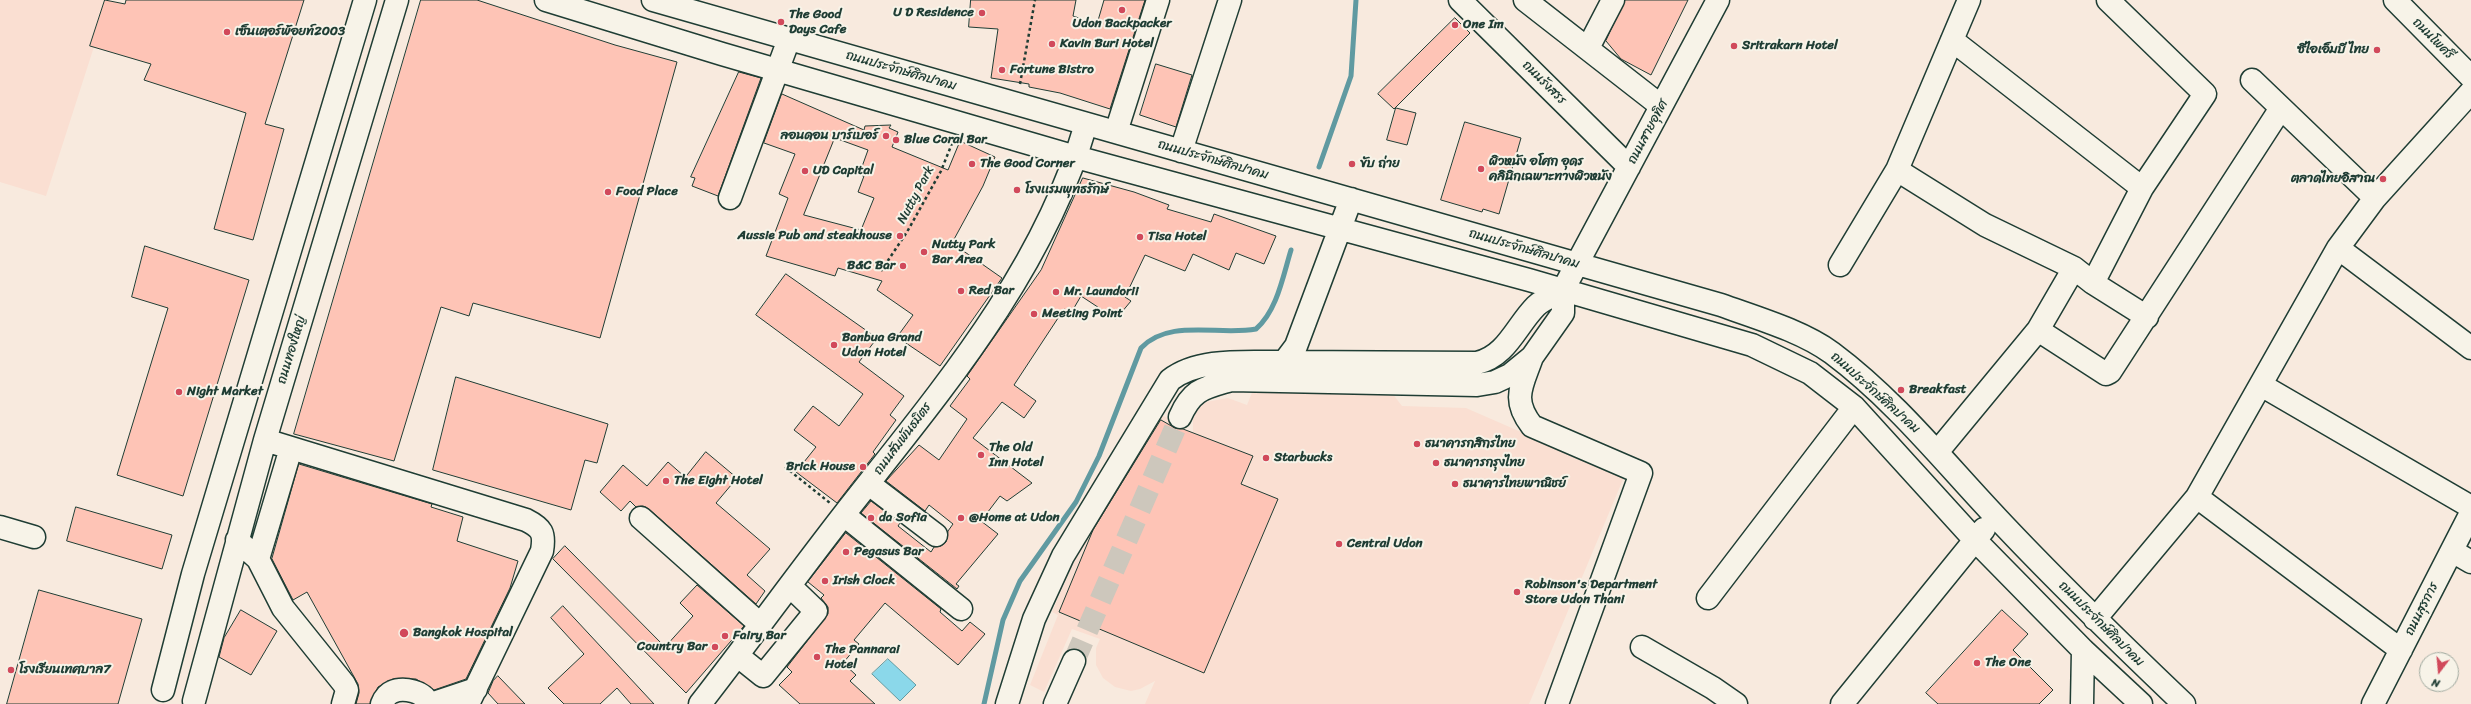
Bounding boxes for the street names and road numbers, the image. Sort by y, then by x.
street label: ถนนโพศรี [2409,15,2457,63]
street label: ถนนประจักษ์ศิลปาคม [844,48,958,94]
street label: ถนนรังสรร [1519,58,1569,108]
street label: ถนนสายอุทิศ [1625,97,1671,167]
street label: ถนนประจักษ์ศิลปาคม [1156,137,1270,183]
street label: Nutty Park [894,163,938,227]
street label: ถนนประจักษ์ศิลปาคม [1467,226,1581,272]
street label: ถนนทองใหญ่ [274,314,310,386]
street label: ถนนประจักษ์ศิลปาคม [1827,349,1923,437]
street label: ถนนสัมพันธมิตร [871,400,935,478]
street label: ถนนประจักษ์ศิลปาคม [2055,578,2147,670]
street label: ถนนสุรการ [2402,580,2442,638]

